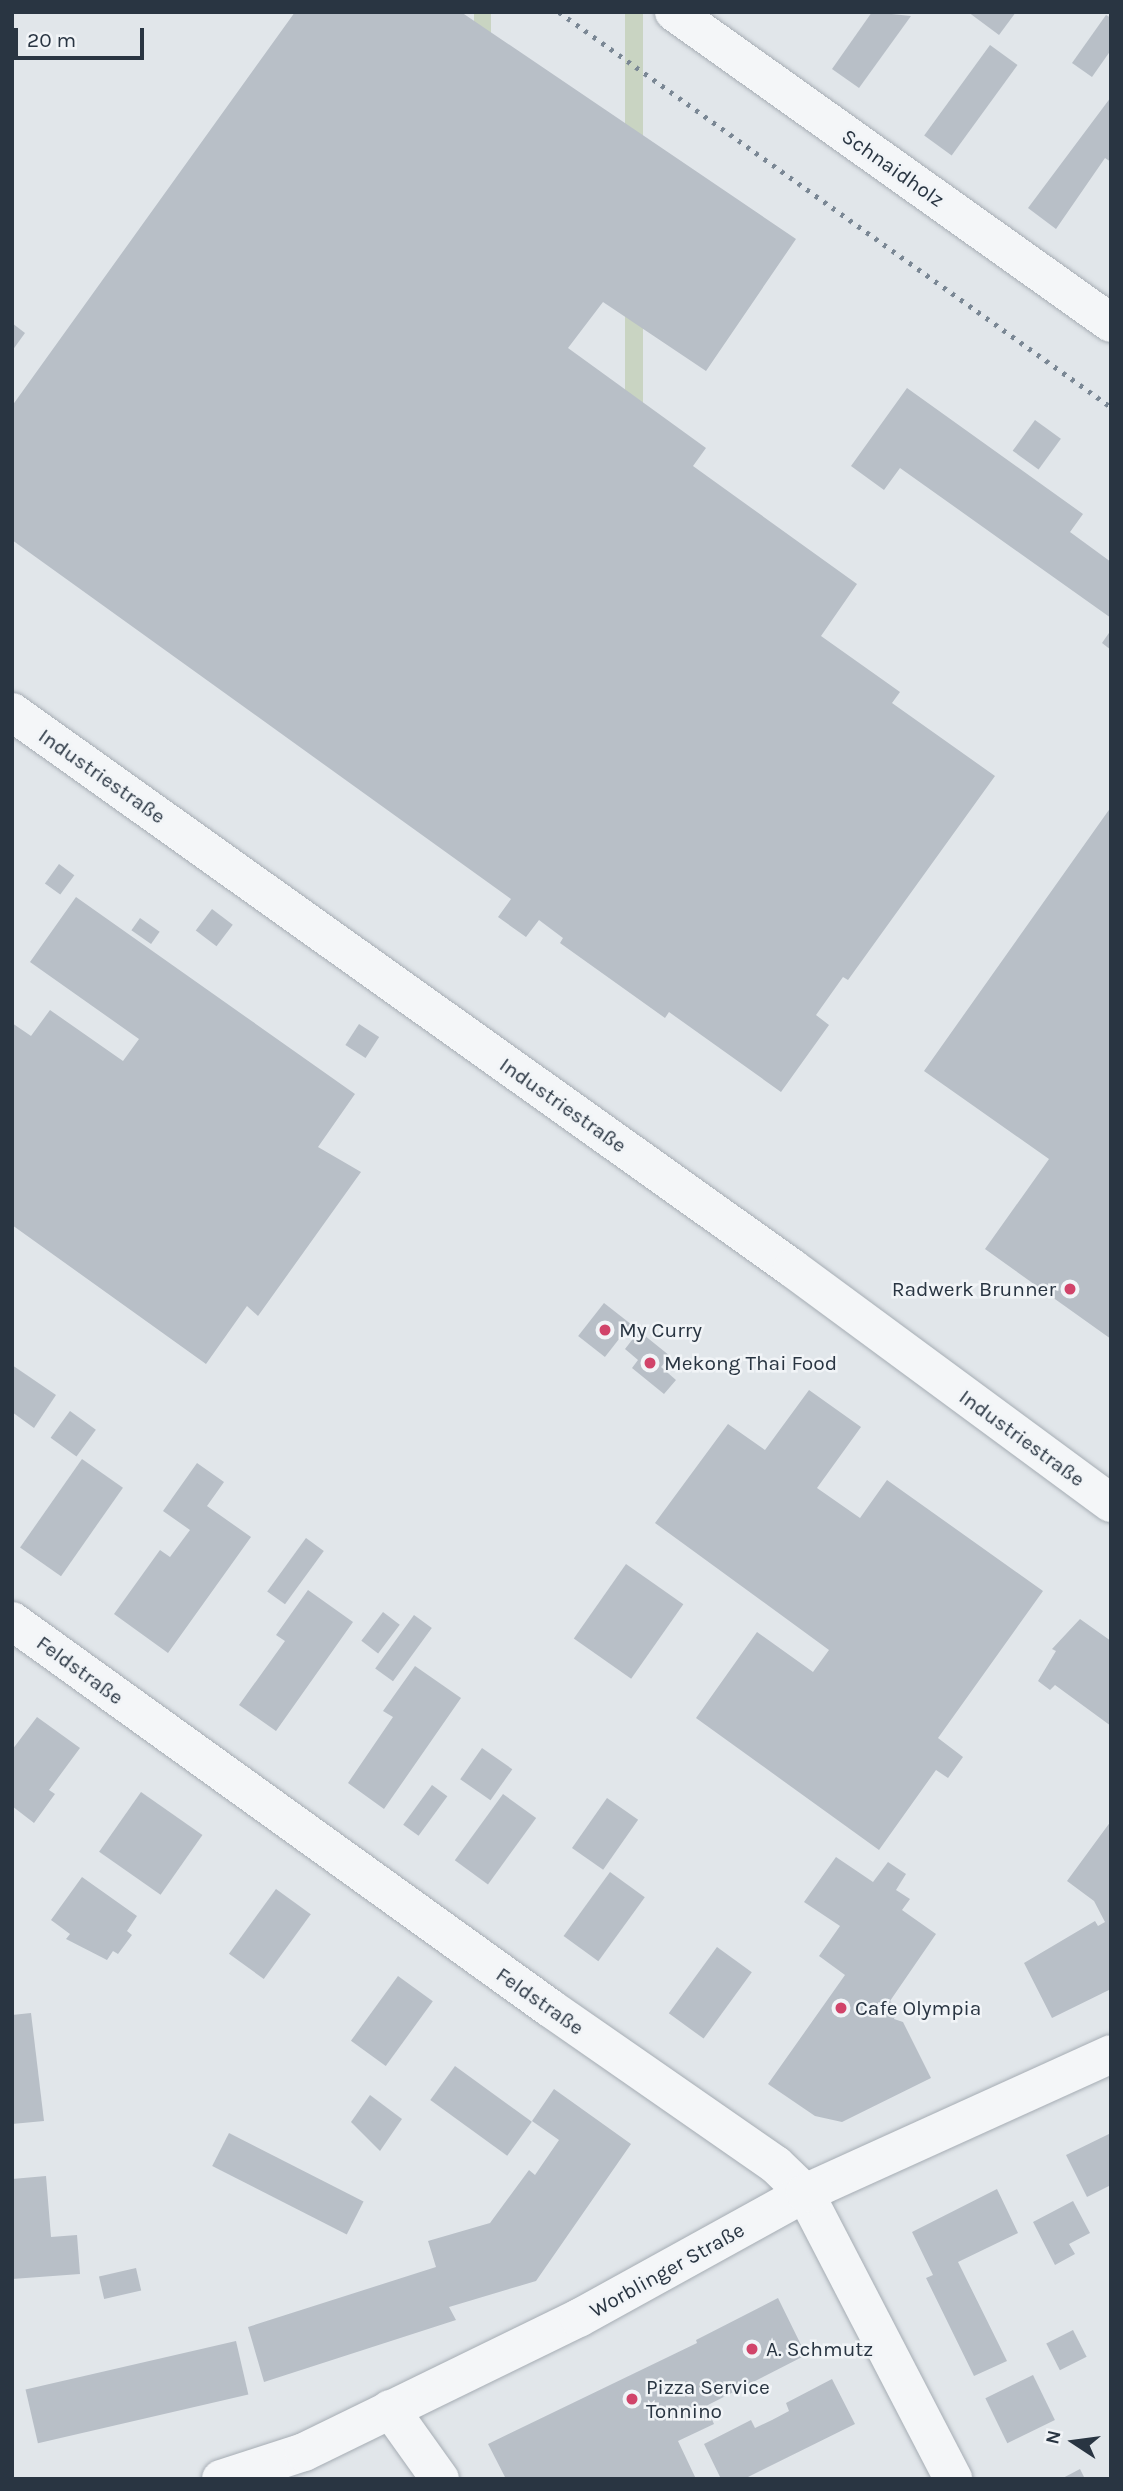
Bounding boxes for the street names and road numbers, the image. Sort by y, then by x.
street label: Schnaidholz [837,124,949,212]
street label: Industriestraße [34,723,170,829]
street label: Industriestraße [495,1052,631,1158]
street label: Industriestraße [954,1384,1090,1492]
street label: Feldstraße [32,1630,128,1710]
street label: Feldstraße [491,1962,589,2040]
street label: Worblinger Straße [585,2217,749,2323]

